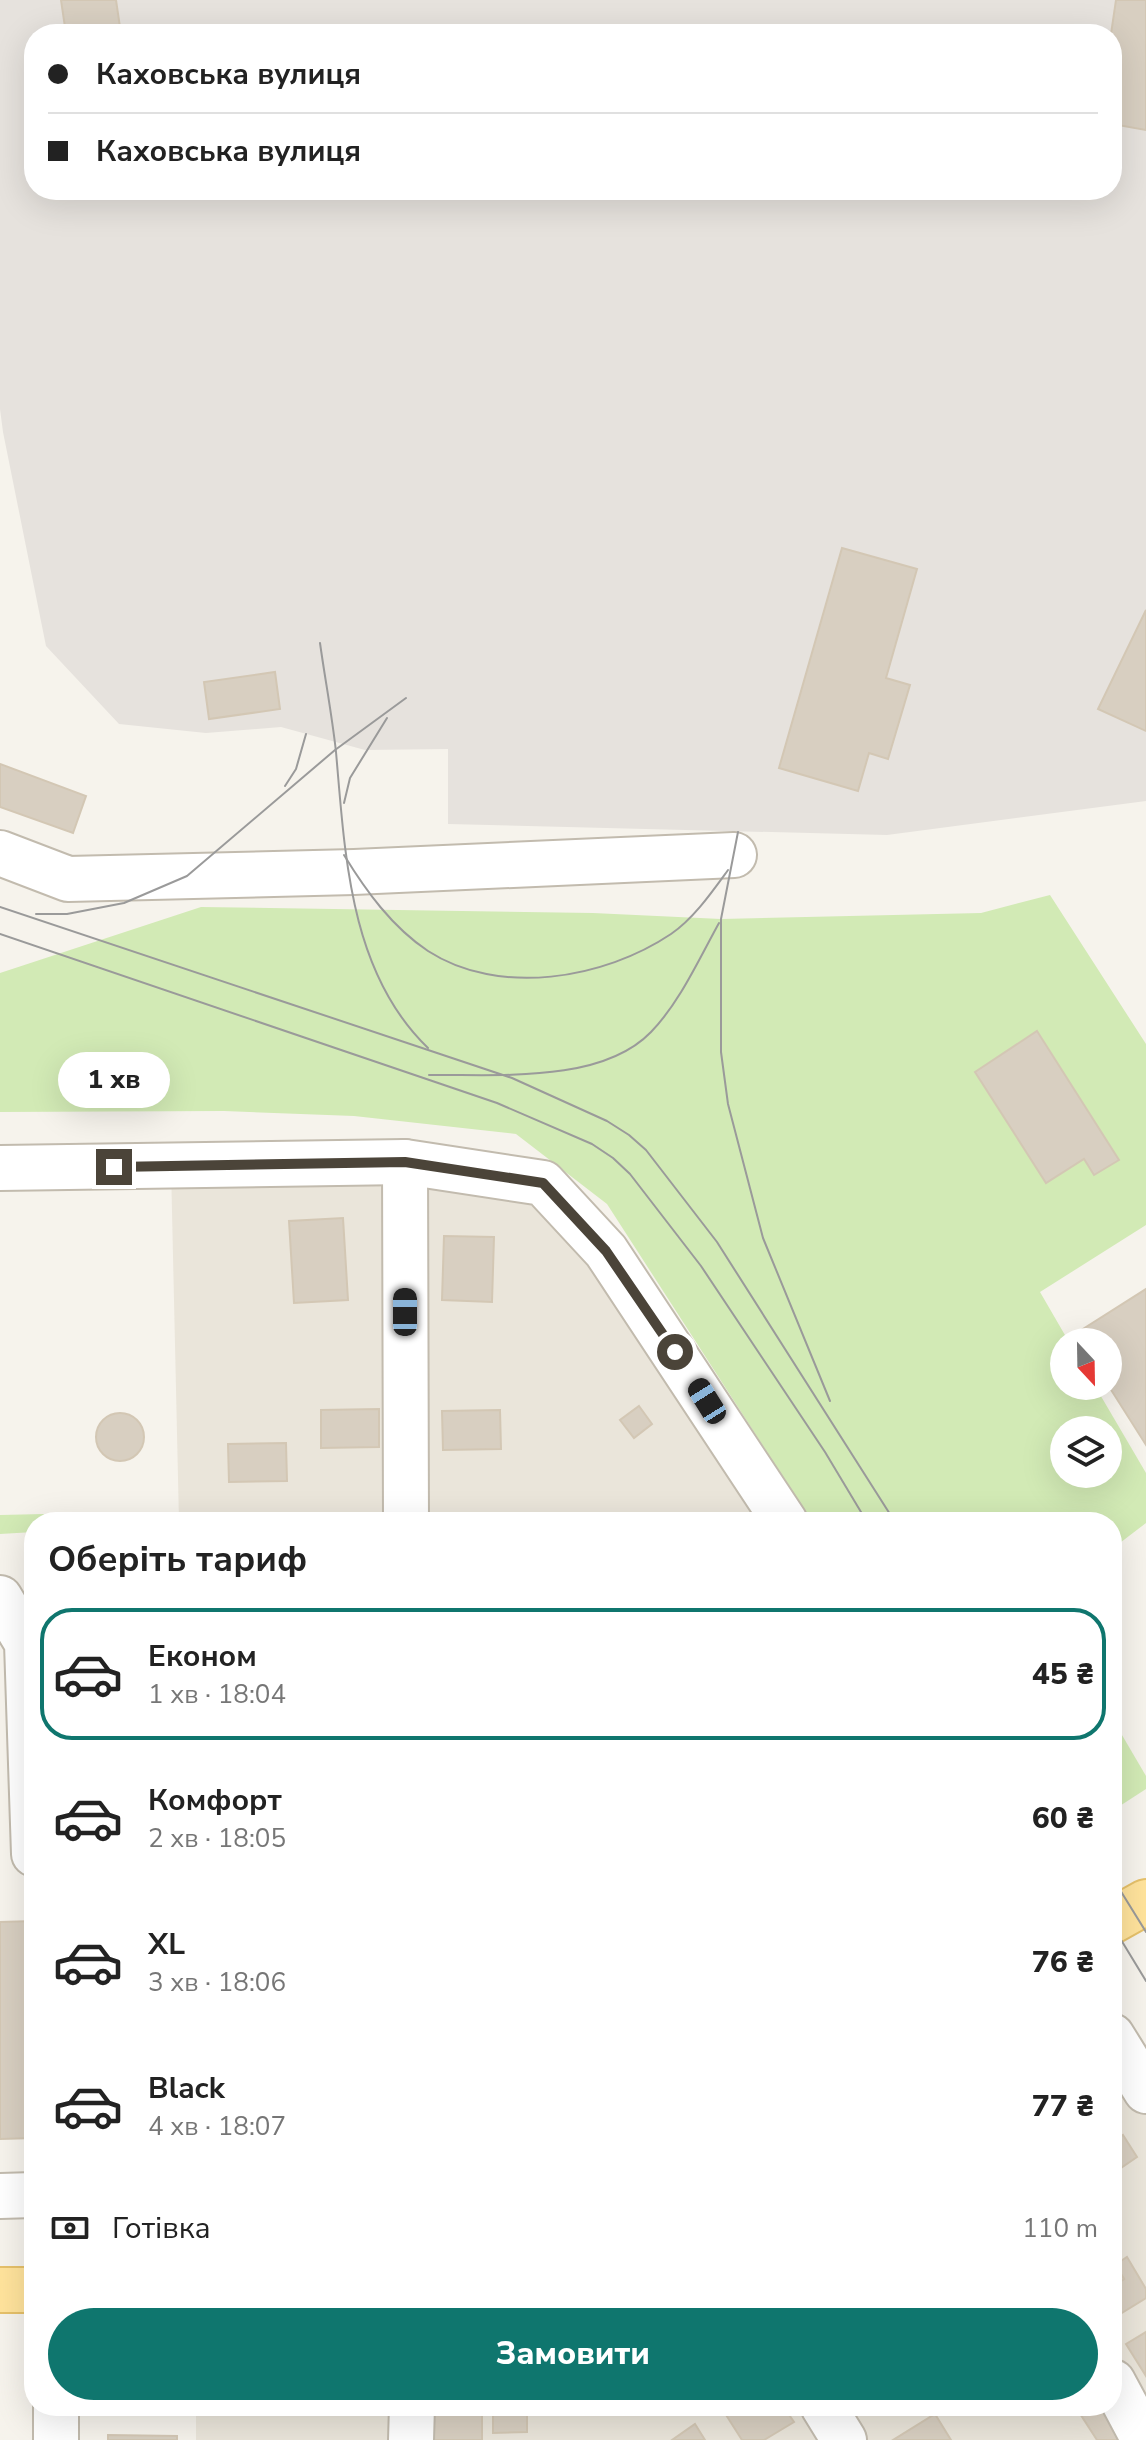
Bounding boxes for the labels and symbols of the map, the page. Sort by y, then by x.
callout: 1 хв [58,1051,170,1107]
route end [96,1149,132,1185]
car [393,1288,417,1336]
north arrow [1050,1328,1122,1400]
route start [657,1334,693,1370]
car [684,1374,730,1428]

